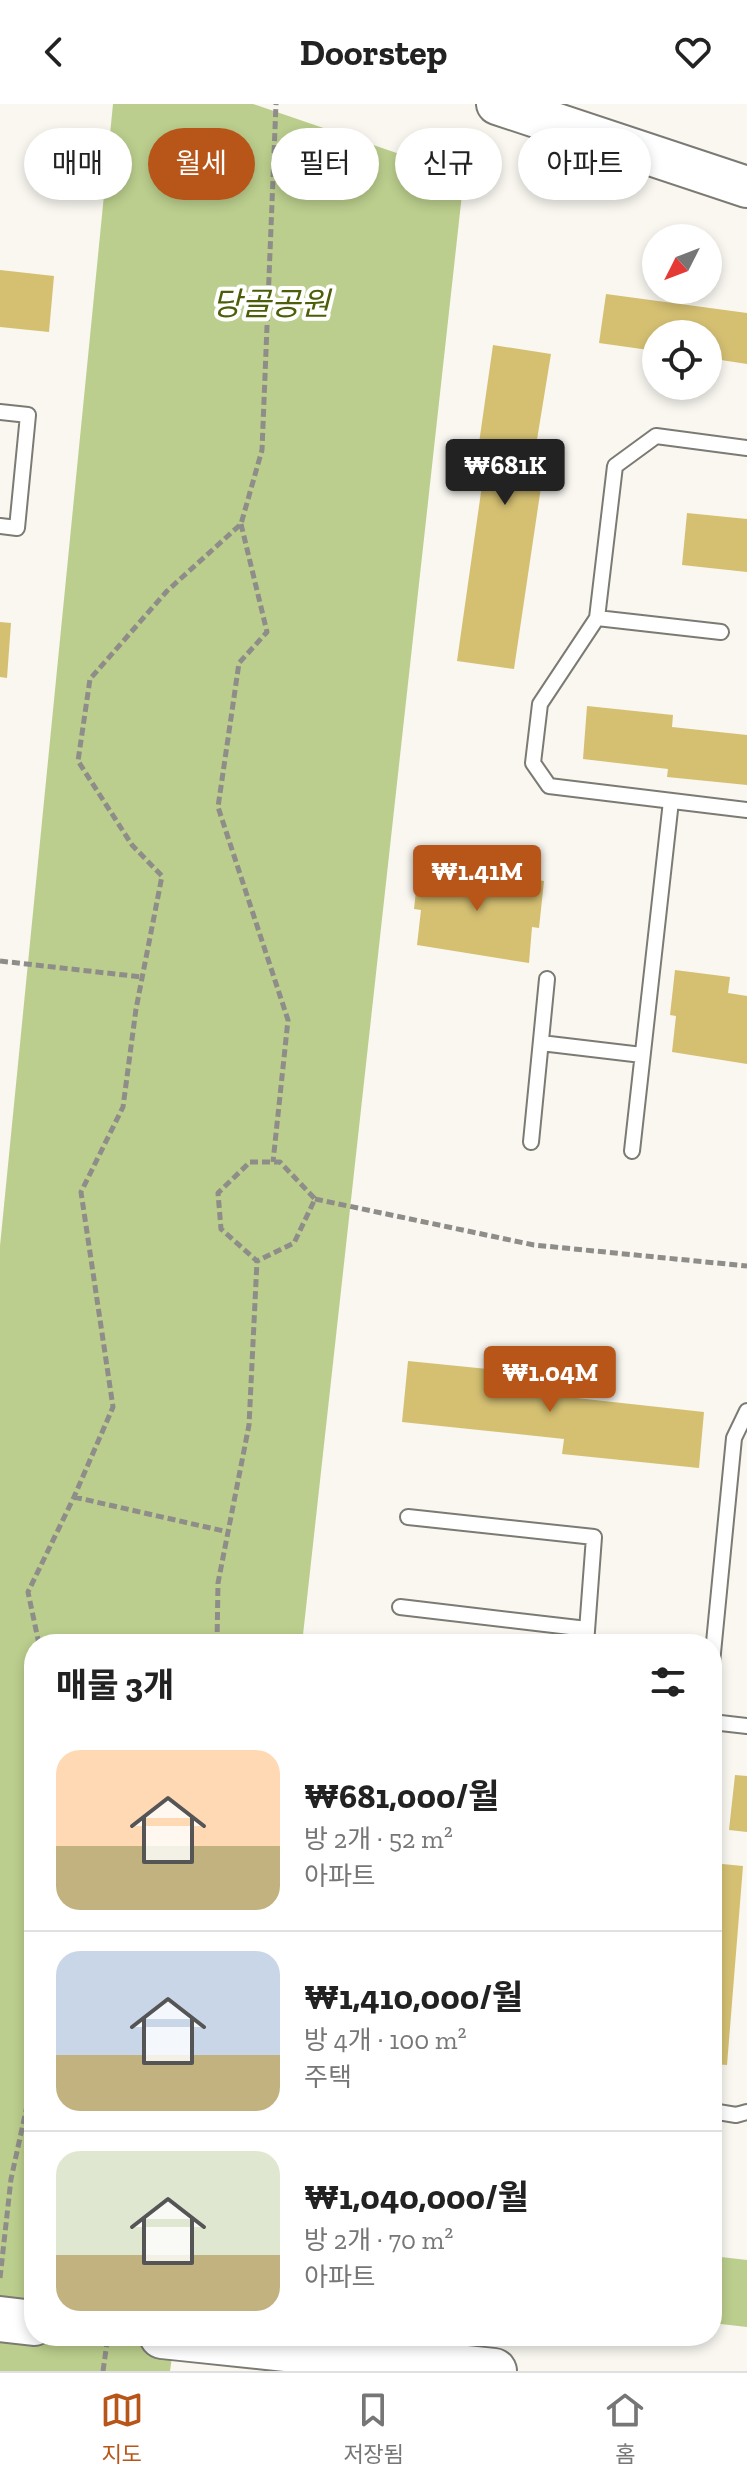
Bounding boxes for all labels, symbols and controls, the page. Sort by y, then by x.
icon: back [32,30,76,74]
icon: heart [671,30,715,74]
text: Doorstep [300,31,447,74]
chip: 매매 [24,128,132,200]
chip: 월세 [148,128,255,200]
chip: 필터 [271,128,379,200]
chip: 신규 [395,128,502,200]
chip: 아파트 [518,128,651,200]
north arrow [642,224,722,304]
map controls [642,224,722,400]
park label: 당골공원 [212,285,332,323]
button: locate [642,320,722,400]
pin: ₩681K [449,439,561,507]
text: ₩681K [464,449,546,481]
pin: ₩1.41M [412,845,542,913]
text: ₩1.41M [431,855,523,887]
pin: ₩1.04M [485,1346,615,1414]
text: ₩1.04M [502,1356,598,1388]
icon: filters [646,1660,690,1704]
text: 매물 3개 [56,1665,174,1706]
text: ₩681,000/월 [304,1776,499,1817]
icon: home [120,1782,216,1878]
text: 방 2개 · 52 m² [304,1823,453,1855]
text: 아파트 [304,1860,376,1892]
text: ₩1,410,000/월 [304,1977,523,2018]
icon: home [120,1983,216,2079]
text: 방 4개 · 100 m² [304,2024,467,2056]
text: 주택 [304,2061,352,2093]
text: ₩1,040,000/월 [304,2177,529,2218]
icon: home [120,2183,216,2279]
text: 방 2개 · 70 m² [304,2224,453,2256]
text: 아파트 [304,2261,376,2293]
tab: 지도 [100,2388,144,2468]
tab: 저장됨 [343,2388,404,2468]
tab: 홈 [603,2388,647,2468]

